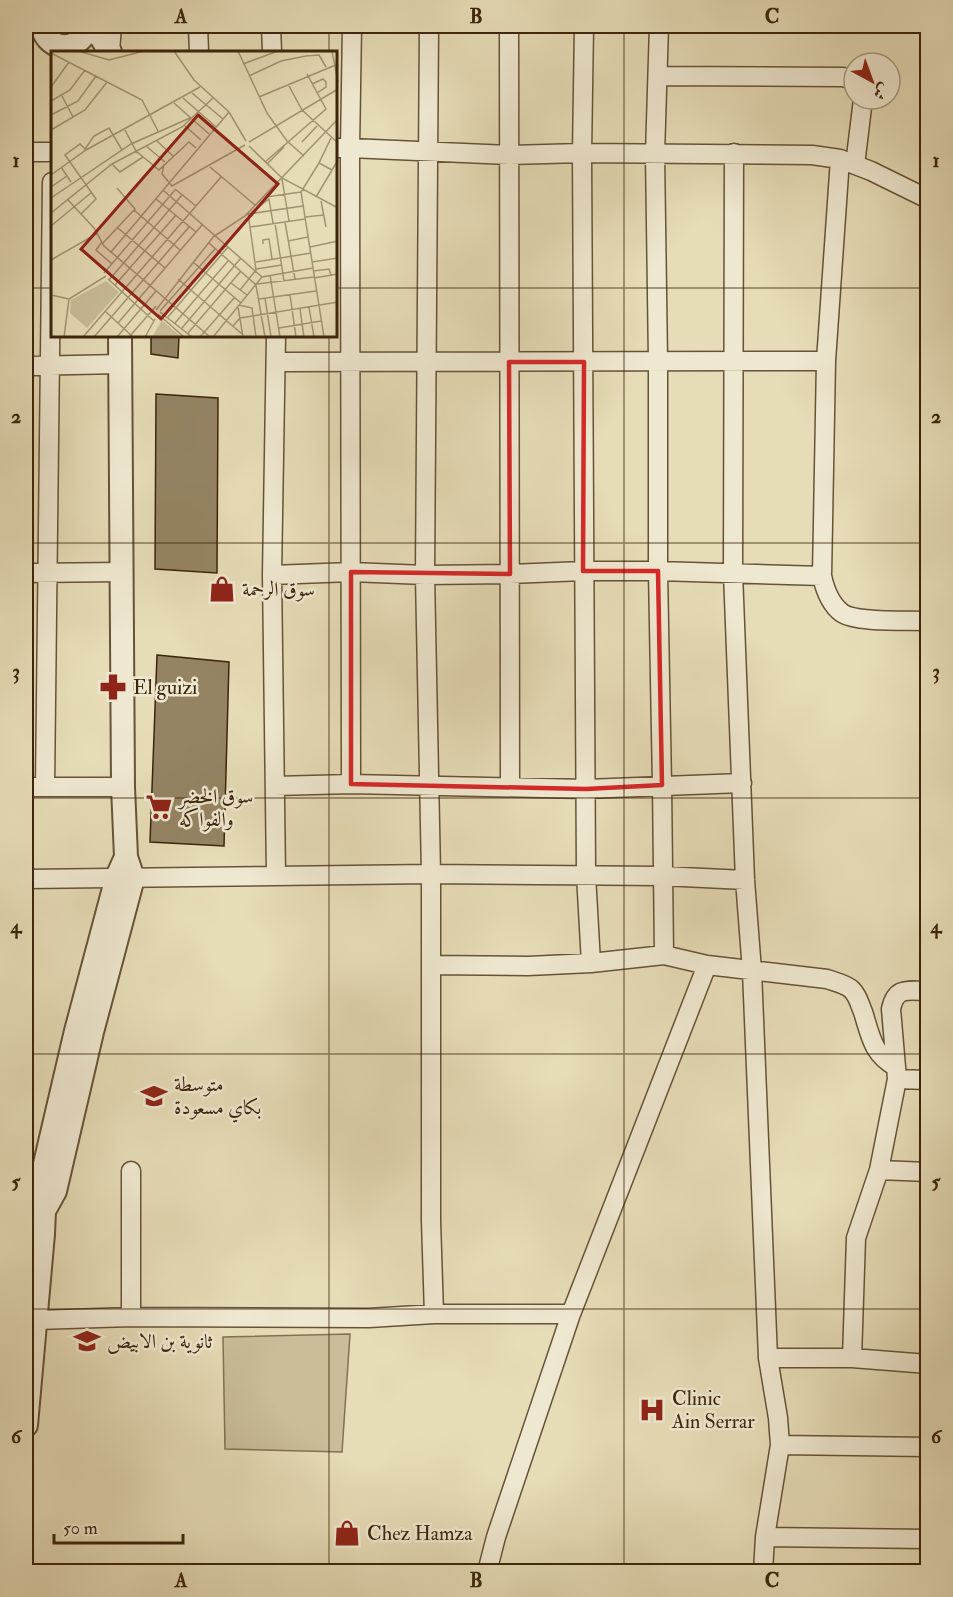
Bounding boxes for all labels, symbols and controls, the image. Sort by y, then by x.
text: A [174,4,188,29]
text: B [469,4,483,29]
text: C [765,4,779,29]
inset map [51,51,338,338]
north arrow [842,51,902,111]
text: ش [869,79,894,104]
text: 1 [12,148,20,173]
text: 1 [932,148,940,173]
text: 2 [11,404,21,429]
text: 2 [931,404,941,429]
shop icon: سوق الرحمة [207,574,237,604]
place label: سوق الرحمة [242,577,315,602]
text: 3 [12,659,20,684]
text: 3 [932,659,940,684]
pharmacy icon: El guizi [98,672,128,702]
place label: El guizi [133,675,197,700]
place label: سوق الخضر والفواكه [177,784,253,832]
supermarket icon: سوق الخضر والفواكه [144,792,174,822]
text: 4 [10,914,23,939]
text: 4 [930,914,943,939]
place label: متوسطة بكاي مسعودة [174,1072,261,1123]
school or university icon: متوسطة بكاي مسعودة [139,1081,169,1111]
text: 5 [12,1169,22,1194]
text: 5 [932,1169,942,1194]
school or university icon: ثانوية بن الابيض [72,1326,102,1356]
place label: ثانوية بن الابيض [107,1329,213,1355]
place label: Clinic Ain Serrar [671,1386,755,1434]
hospital icon: Clinic Ain Serrar [637,1395,667,1425]
text: 6 [11,1424,23,1449]
text: 6 [931,1424,943,1449]
scale bar [54,1507,183,1545]
text: 50 m [63,1517,98,1540]
shop icon: Chez Hamza [332,1518,362,1548]
place label: Chez Hamza [367,1521,473,1546]
text: A [174,1568,188,1593]
text: B [469,1568,483,1593]
text: C [765,1568,779,1593]

